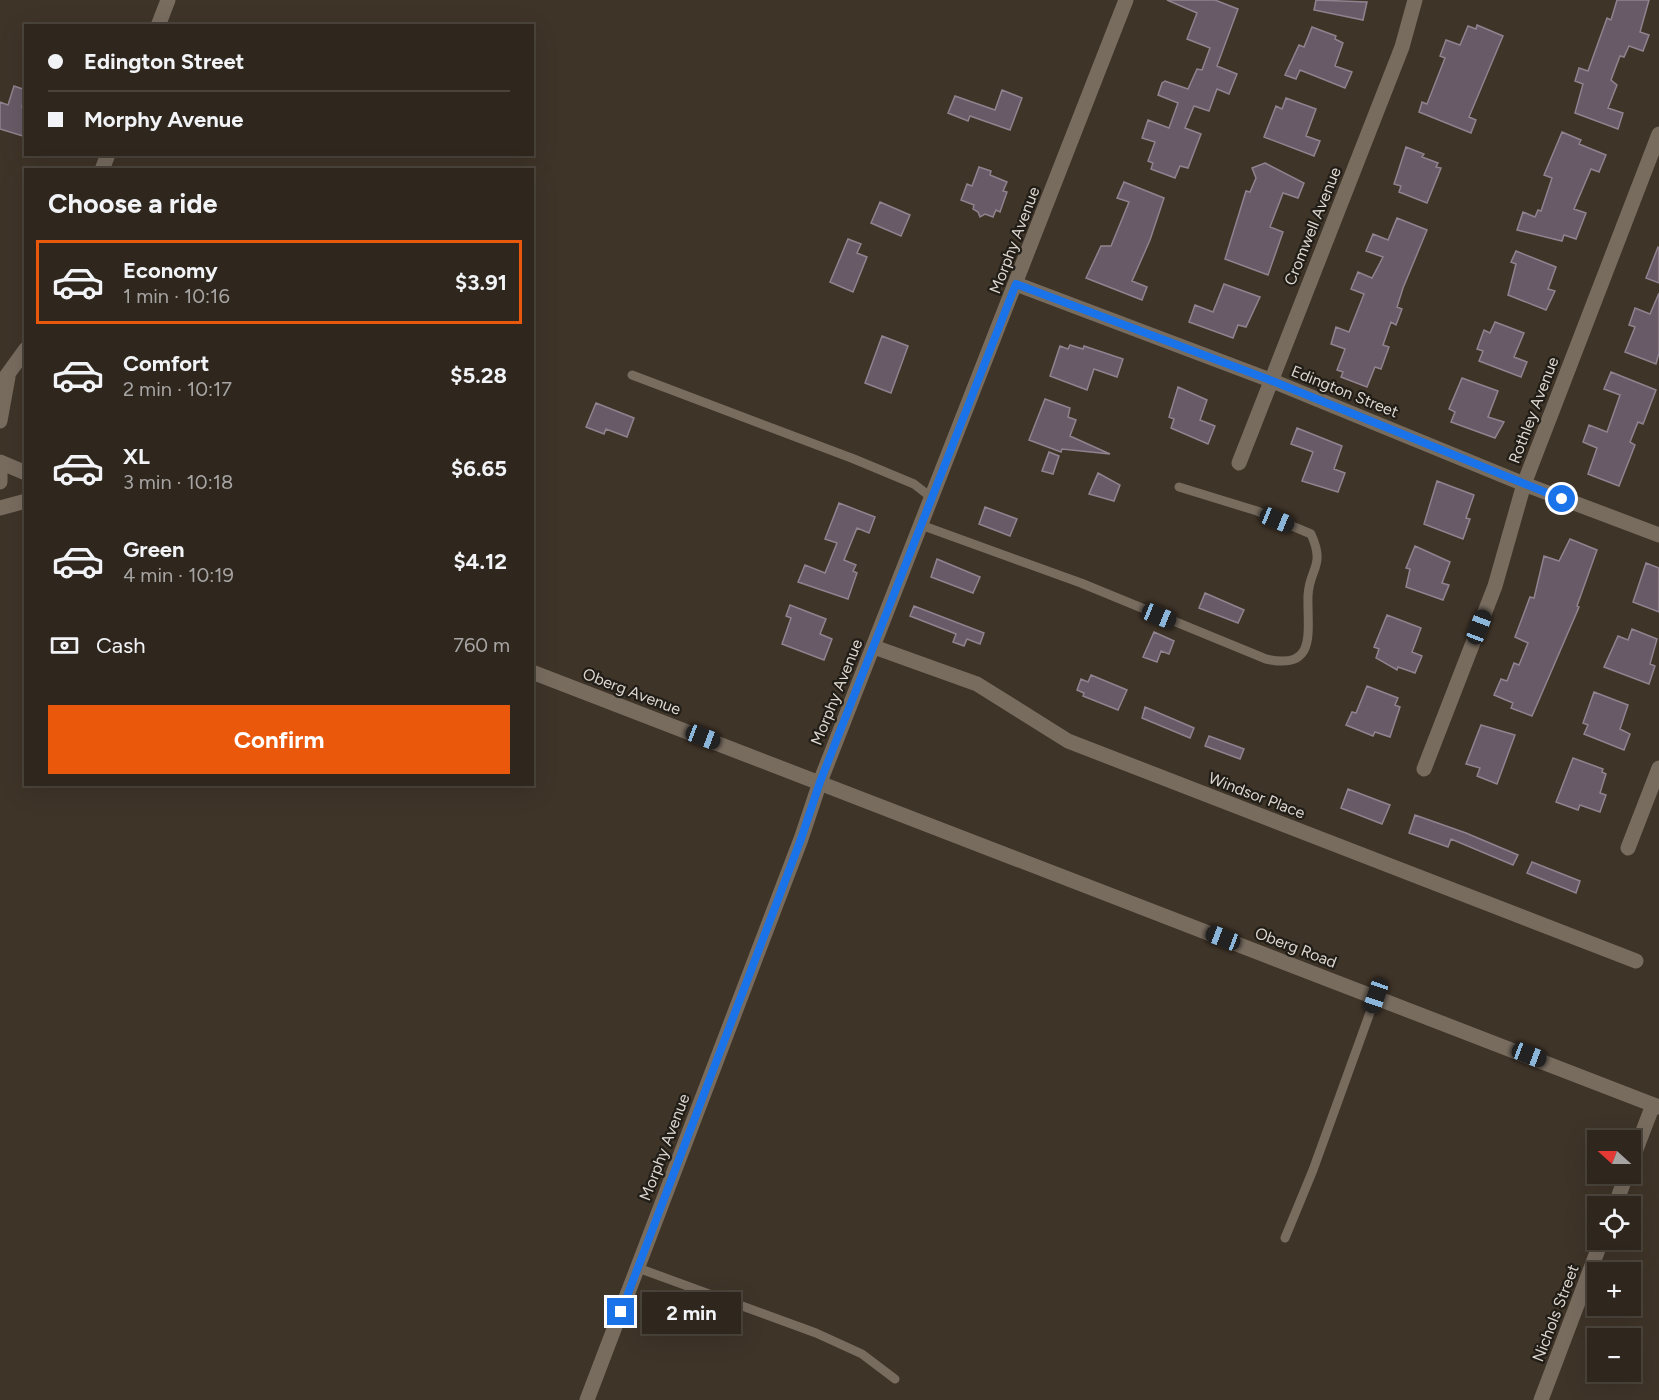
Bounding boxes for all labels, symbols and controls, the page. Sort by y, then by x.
text: Edington Street [84,48,244,75]
text: Morphy Avenue [84,106,243,133]
street label: Cromwell Avenue [1280,164,1345,288]
street label: Morphy Avenue [985,184,1044,296]
text: Choose a ride [48,187,217,220]
icon: car [51,255,105,309]
text: Economy [123,257,218,284]
text: $3.91 [455,269,507,296]
text: 1 min · 10:16 [123,284,230,308]
icon: car [51,348,105,402]
text: Comfort [123,350,209,377]
street label: Rothley Avenue [1504,354,1563,466]
street label: Edington Street [1288,361,1401,422]
text: $5.28 [450,362,507,389]
text: 2 min · 10:17 [123,377,232,401]
icon: car [51,441,105,495]
text: XL [123,443,150,470]
text: $6.65 [451,455,507,482]
text: 3 min · 10:18 [123,470,233,494]
route start [1548,485,1575,512]
car [1257,505,1297,535]
icon: car [51,534,105,588]
text: Green [123,536,185,563]
text: $4.12 [453,548,507,575]
text: 4 min · 10:19 [123,563,234,587]
car [1139,601,1179,631]
car [1464,607,1494,647]
icon: cash [48,629,81,662]
text: Cash [96,632,146,659]
text: 760 m [453,633,510,657]
street label: Morphy Avenue [806,636,867,748]
street label: Oberg Avenue [580,664,684,719]
button: Confirm [48,705,510,774]
car [683,722,723,752]
street label: Windsor Place [1206,768,1308,823]
car [1203,923,1243,953]
street label: Oberg Road [1252,923,1339,972]
car [1362,976,1390,1016]
car [1509,1040,1549,1070]
street label: Morphy Avenue [635,1091,694,1203]
north arrow [1587,1130,1641,1184]
map controls [1587,1130,1641,1382]
button: locate [1587,1196,1641,1250]
street label: Nichols Street [1528,1262,1583,1365]
button: + [1587,1262,1641,1316]
callout: 2 min [642,1291,741,1333]
route end [607,1298,634,1325]
text: 2 min [666,1301,717,1325]
button: − [1587,1328,1641,1382]

